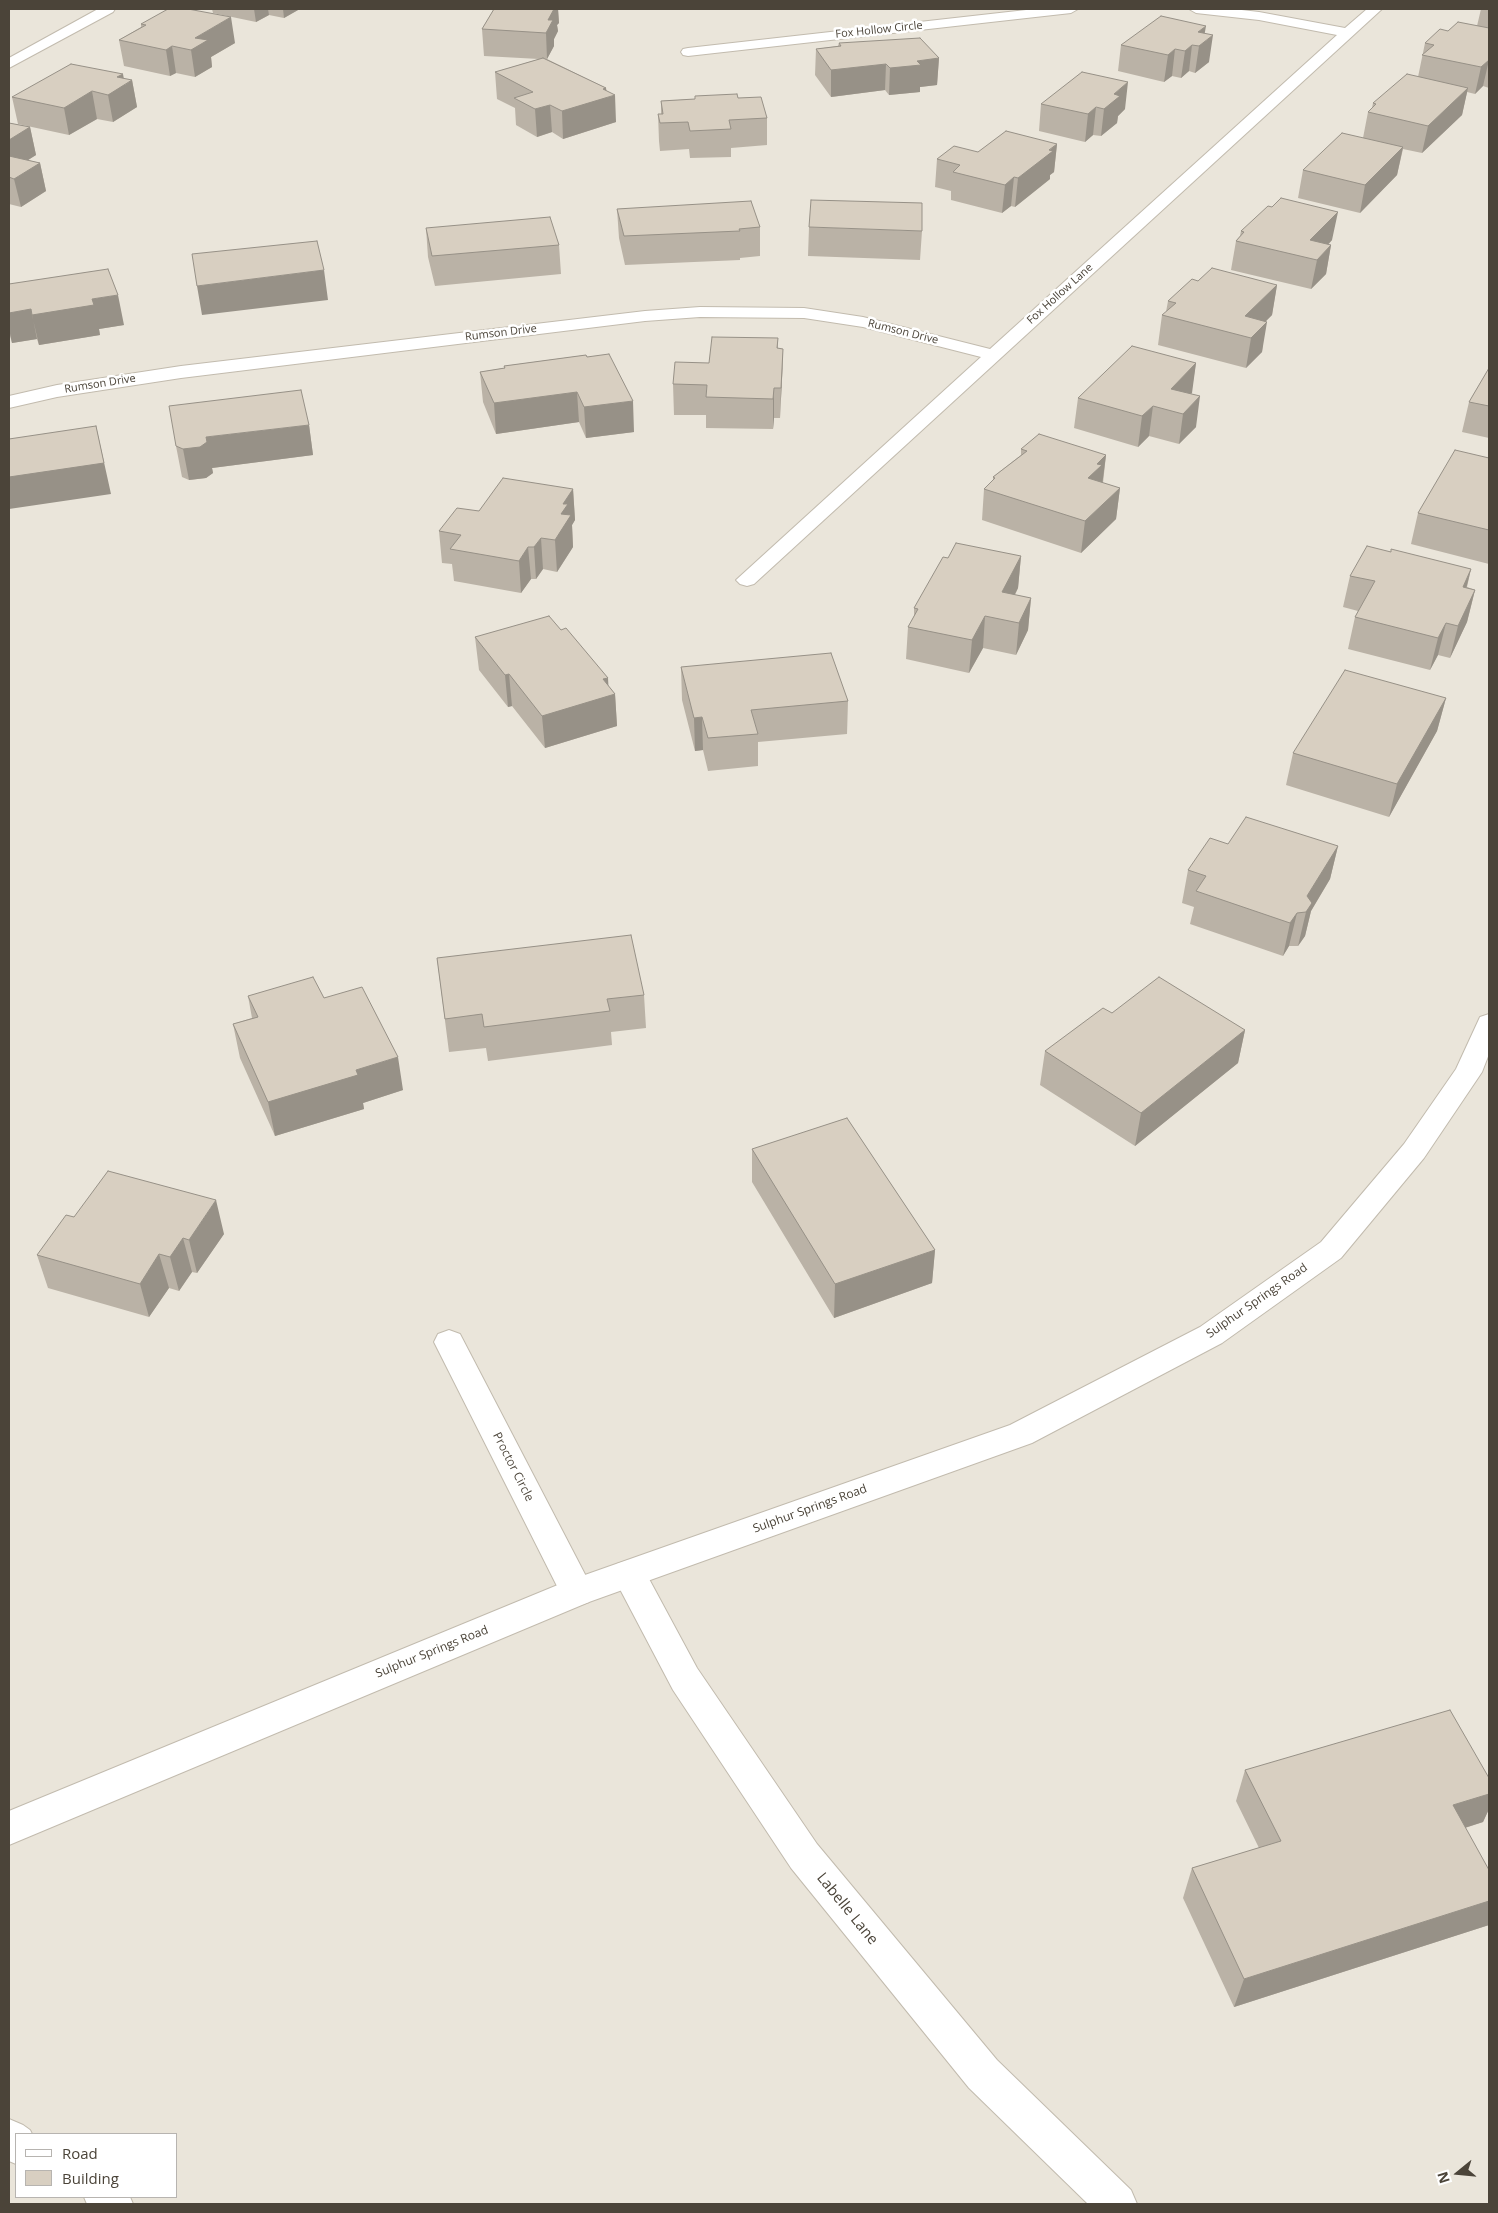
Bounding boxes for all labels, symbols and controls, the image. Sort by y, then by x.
street label: Fox Hollow Circle [835,19,923,41]
street label: Fox Hollow Lane [1024,261,1096,327]
street label: Rumson Drive [866,317,940,347]
street label: Rumson Drive [464,322,538,344]
street label: Rumson Drive [63,372,137,396]
street label: Sulphur Springs Road [1204,1261,1310,1341]
street label: Proctor Circle [489,1430,537,1504]
street label: Sulphur Springs Road [751,1482,869,1536]
street label: Sulphur Springs Road [374,1623,490,1681]
street label: Labelle Lane [812,1869,882,1949]
legend [15,2133,178,2198]
text: Road [62,2143,98,2163]
north arrow [1433,2148,1483,2198]
text: Building [62,2168,119,2188]
text: N [1432,2169,1454,2186]

